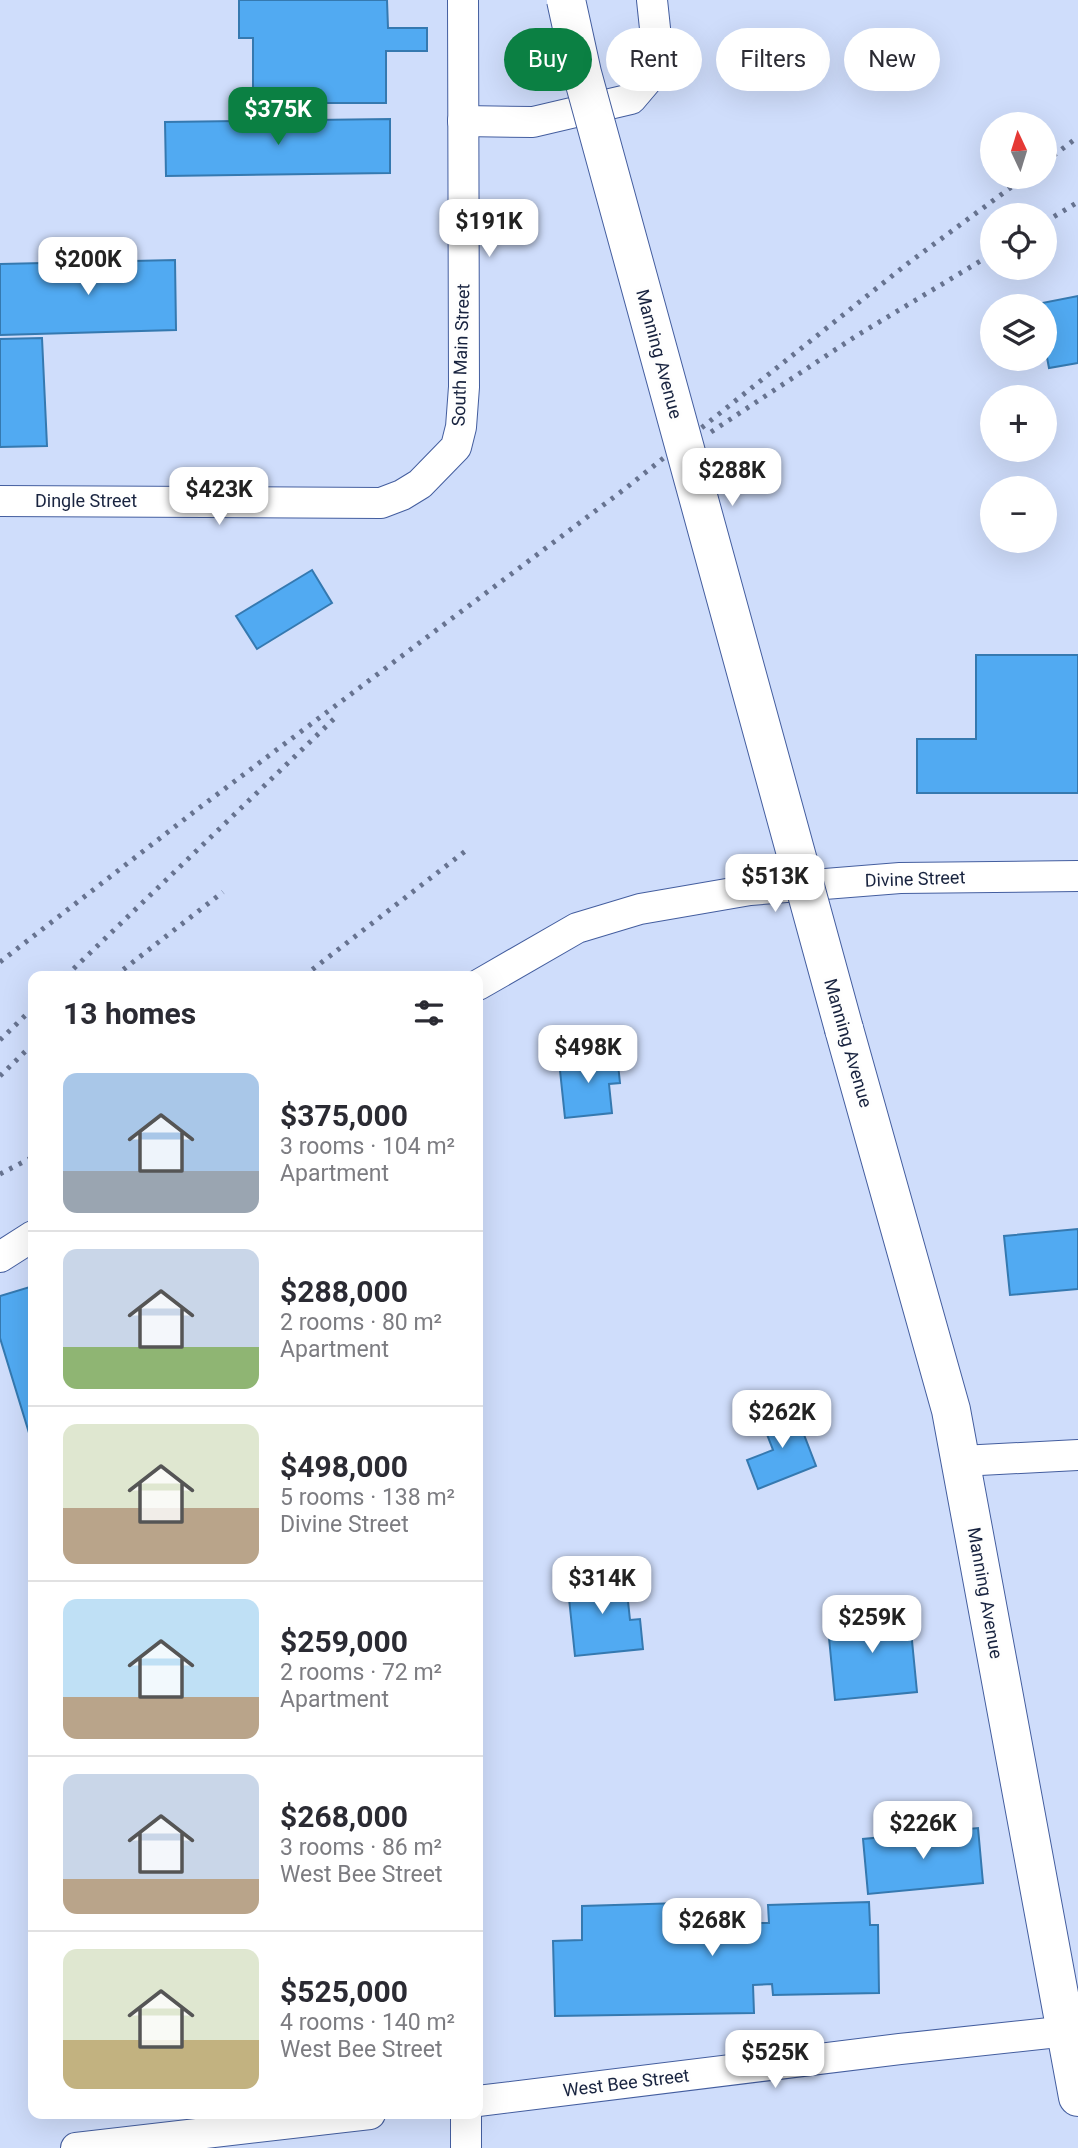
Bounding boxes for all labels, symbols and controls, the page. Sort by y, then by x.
chip: Buy [504,28,592,91]
chip: Rent [606,28,702,91]
chip: Filters [716,28,830,91]
chip: New [844,28,940,91]
pin: $375K [229,88,327,147]
text: $375K [244,96,312,123]
north arrow [980,112,1057,189]
map controls [980,112,1057,553]
pin: $191K [440,200,538,259]
button: locate [980,203,1057,280]
text: $191K [455,208,523,235]
pin: $200K [39,238,137,297]
text: $200K [54,246,122,273]
street label: South Main Street [448,283,473,427]
street label: Manning Avenue [632,287,687,421]
button: layers [980,294,1057,371]
button: + [980,385,1057,462]
pin: $288K [683,448,781,508]
text: $288K [698,457,766,484]
pin: $423K [170,468,268,527]
text: $423K [185,476,253,503]
button: − [980,476,1057,553]
street label: Dingle Street [35,490,137,511]
pin: $513K [726,855,824,914]
text: $513K [741,863,809,890]
street label: Divine Street [864,866,966,891]
street label: Manning Avenue [820,976,877,1110]
icon: filters [410,994,448,1032]
text: 13 homes [63,996,196,1031]
pin: $498K [539,1026,637,1085]
text: $498K [554,1034,622,1061]
text: $375,000 [280,1098,408,1133]
icon: home [119,1101,203,1185]
text: 3 rooms · 104 m² [280,1133,455,1160]
text: Apartment [280,1160,389,1187]
text: $288,000 [280,1274,408,1309]
icon: home [119,1277,203,1361]
text: 2 rooms · 80 m² [280,1309,442,1336]
text: Apartment [280,1336,389,1363]
pin: $262K [733,1390,831,1450]
text: $262K [748,1399,816,1426]
text: $498,000 [280,1449,408,1484]
icon: home [119,1452,203,1536]
text: 5 rooms · 138 m² [280,1484,455,1511]
text: Divine Street [280,1511,409,1538]
street label: Manning Avenue [964,1526,1007,1660]
pin: $314K [553,1556,651,1616]
text: $314K [568,1565,636,1592]
pin: $259K [823,1596,921,1655]
text: $259K [838,1604,906,1631]
text: $259,000 [280,1624,408,1659]
icon: home [119,1627,203,1711]
text: 2 rooms · 72 m² [280,1659,442,1686]
text: Apartment [280,1686,389,1713]
text: $268,000 [280,1799,408,1834]
pin: $226K [874,1801,972,1861]
icon: home [119,1802,203,1886]
text: $226K [889,1810,957,1837]
text: 3 rooms · 86 m² [280,1834,442,1861]
text: West Bee Street [280,1861,442,1888]
pin: $268K [663,1898,761,1958]
text: $268K [678,1907,746,1934]
text: $525,000 [280,1974,408,2009]
icon: home [119,1977,203,2061]
text: 4 rooms · 140 m² [280,2009,455,2036]
pin: $525K [726,2030,824,2090]
text: West Bee Street [280,2036,442,2063]
text: $525K [741,2039,809,2066]
street label: West Bee Street [562,2064,690,2101]

